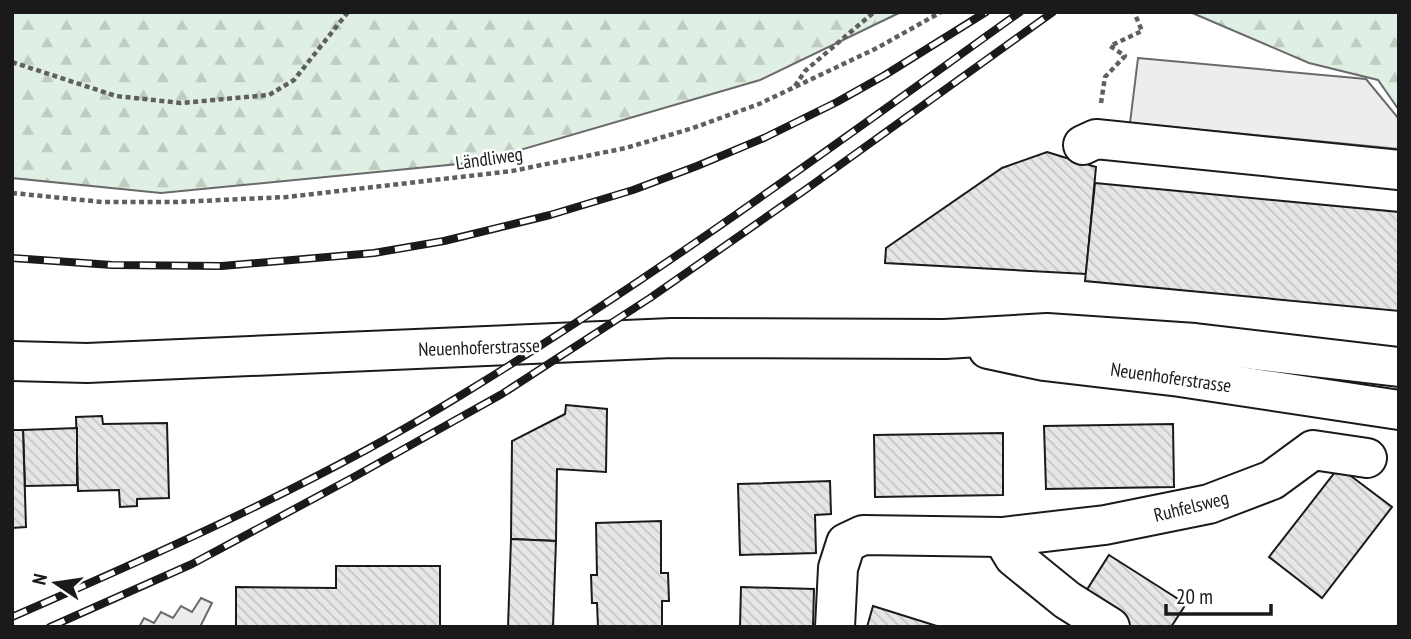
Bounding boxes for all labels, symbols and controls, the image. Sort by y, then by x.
street label: Ländliweg [454,141,524,175]
street label: Neuenhoferstrasse [418,333,540,361]
street label: Neuenhoferstrasse [1109,357,1233,397]
street label: Ruhfelsweg [1151,485,1231,527]
north arrow [21,548,91,618]
text: N [27,571,52,587]
scale bar [1166,572,1271,616]
text: 20 m [1176,583,1213,610]

